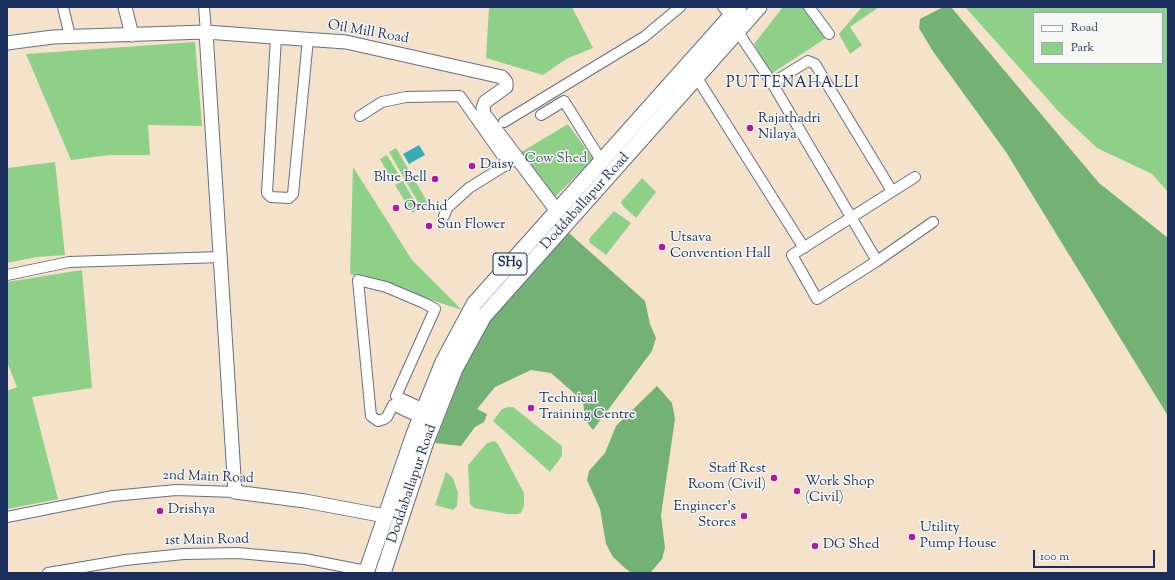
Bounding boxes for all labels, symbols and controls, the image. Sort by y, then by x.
legend [1033,12,1163,64]
street label: Oil Mill Road [326,18,410,48]
text: Road [1071,19,1098,37]
text: Park [1071,39,1094,57]
district label: PUTTENAHALLI [726,75,860,93]
place label: Rajathadri Nilaya [758,112,821,144]
marker: Rajathadri Nilaya [745,123,755,133]
street label: Doddaballapur Road [538,150,634,254]
park label: Cow Shed [525,152,587,168]
place label: Daisy [480,158,514,174]
marker: Daisy [467,161,477,171]
place label: Blue Bell [374,171,427,187]
marker: Blue Bell [430,174,440,184]
place label: Orchid [404,200,447,216]
marker: Orchid [391,203,401,213]
place label: Sun Flower [437,218,505,234]
marker: Sun Flower [424,221,434,231]
place label: Utsava Convention Hall [670,231,771,264]
marker: Utsava Convention Hall [657,242,667,252]
road number: SH9 [493,253,527,275]
place label: Technical Training Centre [539,392,636,424]
marker: Technical Training Centre [526,403,536,413]
street label: Doddaballapur Road [385,422,441,546]
place label: Staff Rest Room (Civil) [688,462,766,494]
street label: 2nd Main Road [162,468,254,488]
marker: Staff Rest Room (Civil) [769,473,779,483]
place label: Work Shop (Civil) [805,475,874,508]
marker: Work Shop (Civil) [792,486,802,496]
place label: Engineer's Stores [673,500,736,532]
place label: Drishya [168,503,215,519]
marker: Drishya [155,506,165,516]
marker: Engineer's Stores [739,511,749,521]
place label: Utility Pump House [920,521,997,554]
street label: 1st Main Road [165,532,249,550]
marker: Utility Pump House [907,532,917,542]
place label: DG Shed [823,538,879,554]
marker: DG Shed [810,541,820,551]
scale bar [1035,542,1157,568]
text: 100 m [1040,548,1069,566]

